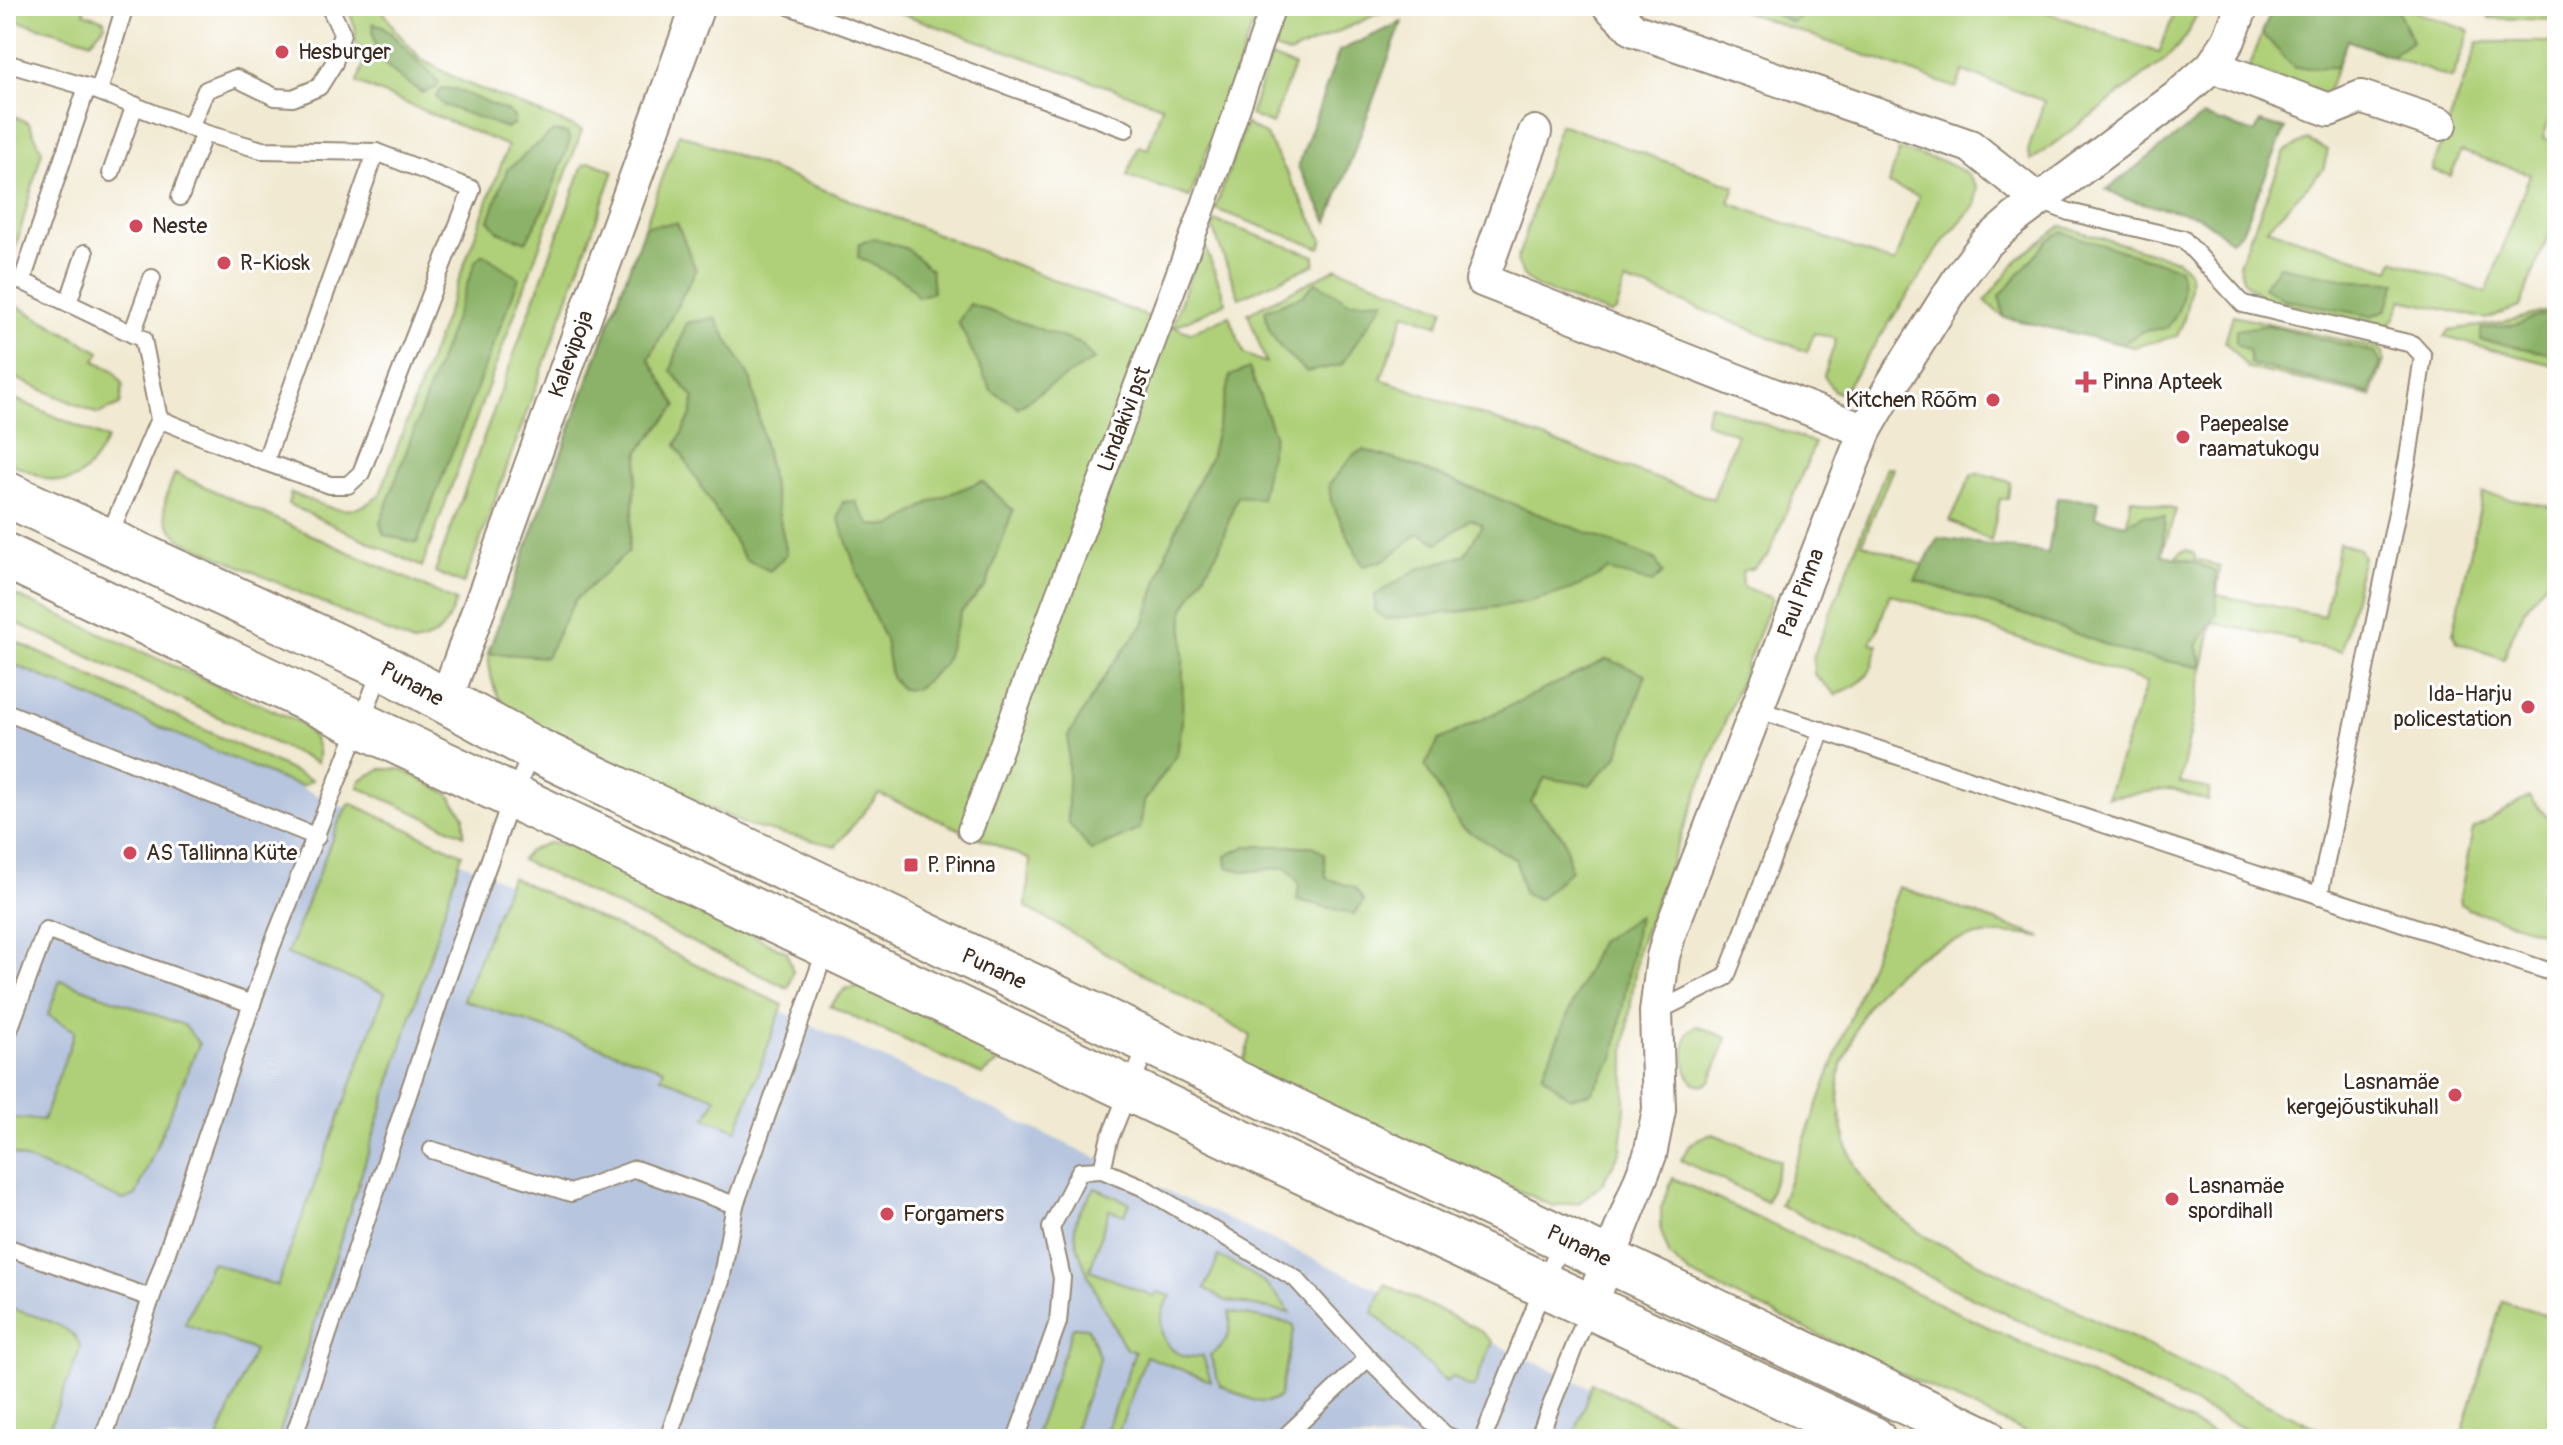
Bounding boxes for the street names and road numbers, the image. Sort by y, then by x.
street label: Kalevipoja [542,307,600,401]
street label: Lindakivi pst [1091,362,1157,476]
street label: Paul Pinna [1771,545,1831,641]
street label: Punane [375,655,449,713]
street label: Punane [957,942,1031,996]
street label: Punane [1542,1218,1616,1274]

